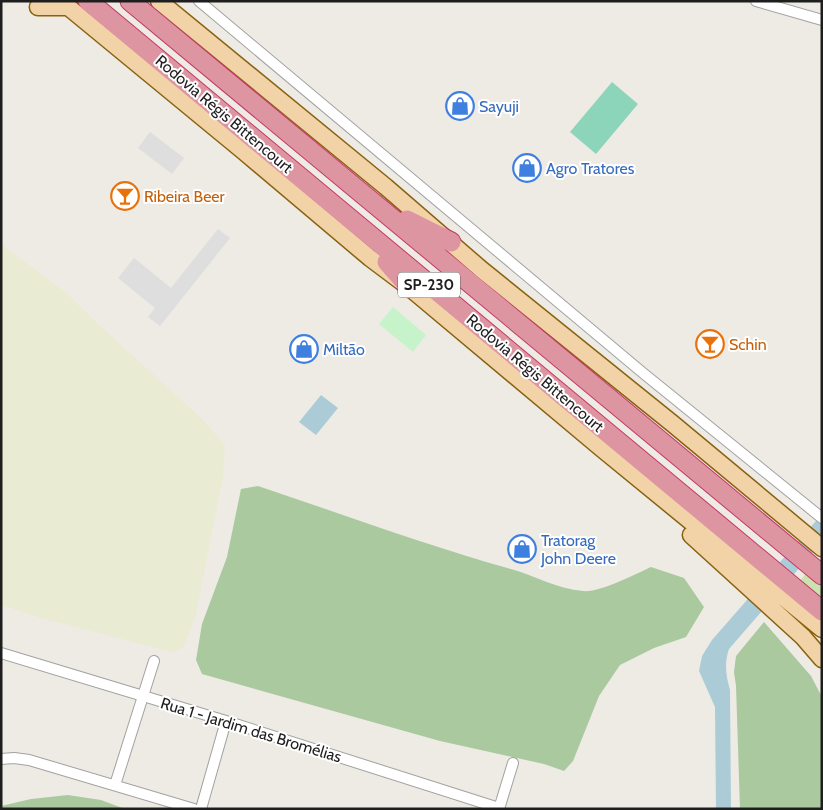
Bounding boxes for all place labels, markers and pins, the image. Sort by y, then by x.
shop icon: Sayuji [445,91,475,121]
place label: Sayuji [479,97,519,116]
shop icon: Agro Tratores [512,153,542,183]
place label: Agro Tratores [546,159,635,178]
bar icon: Ribeira Beer [110,181,140,211]
place label: Ribeira Beer [144,187,226,206]
bar icon: Schin [695,329,725,359]
shop icon: Miltão [289,334,319,364]
place label: Schin [729,335,767,354]
place label: Miltão [323,340,365,359]
place label: Tratorag John Deere [540,531,616,568]
shop icon: Tratorag John Deere [507,534,537,564]

